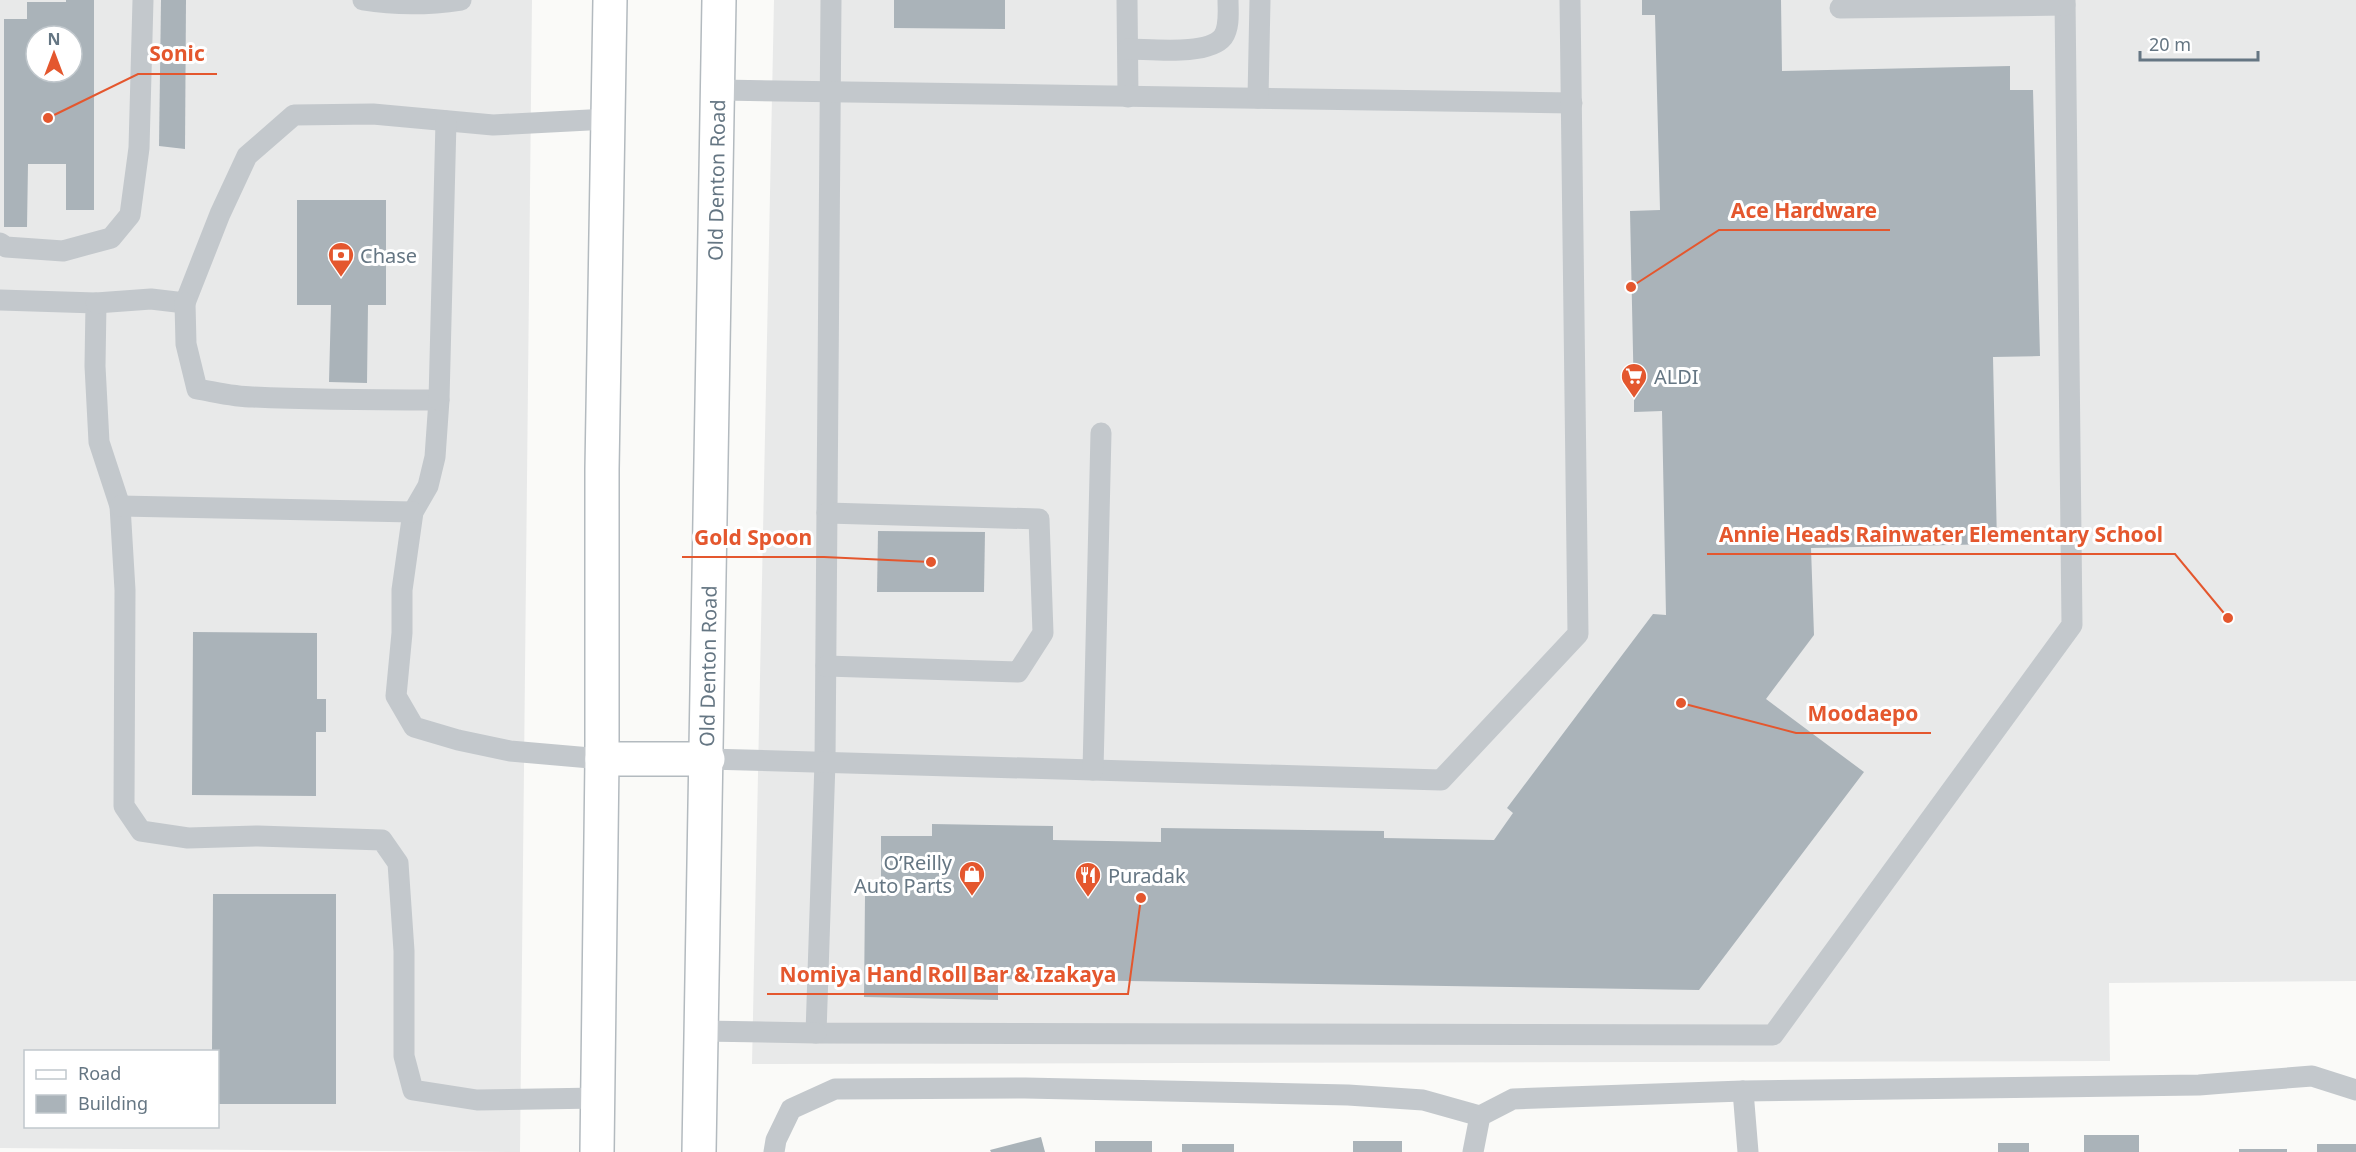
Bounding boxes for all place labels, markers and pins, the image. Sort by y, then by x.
callout: Sonic [138,35,217,74]
callout: Ace Hardware [1719,191,1890,230]
bank icon: Chase [326,240,356,278]
place label: Chase [360,242,417,269]
supermarket icon: ALDI [1619,361,1649,399]
place label: ALDI [1654,363,1699,390]
callout: Annie Heads Rainwater Elementary School [1707,515,2175,554]
callout: Gold Spoon [682,518,824,557]
callout: Moodaepo [1796,694,1931,733]
place label: O’Reilly Auto Parts [854,849,953,899]
shop icon: O’Reilly Auto Parts [957,859,987,897]
restaurant icon: Puradak [1073,860,1103,898]
place label: Puradak [1108,862,1186,889]
callout: Nomiya Hand Roll Bar & Izakaya [767,955,1128,994]

